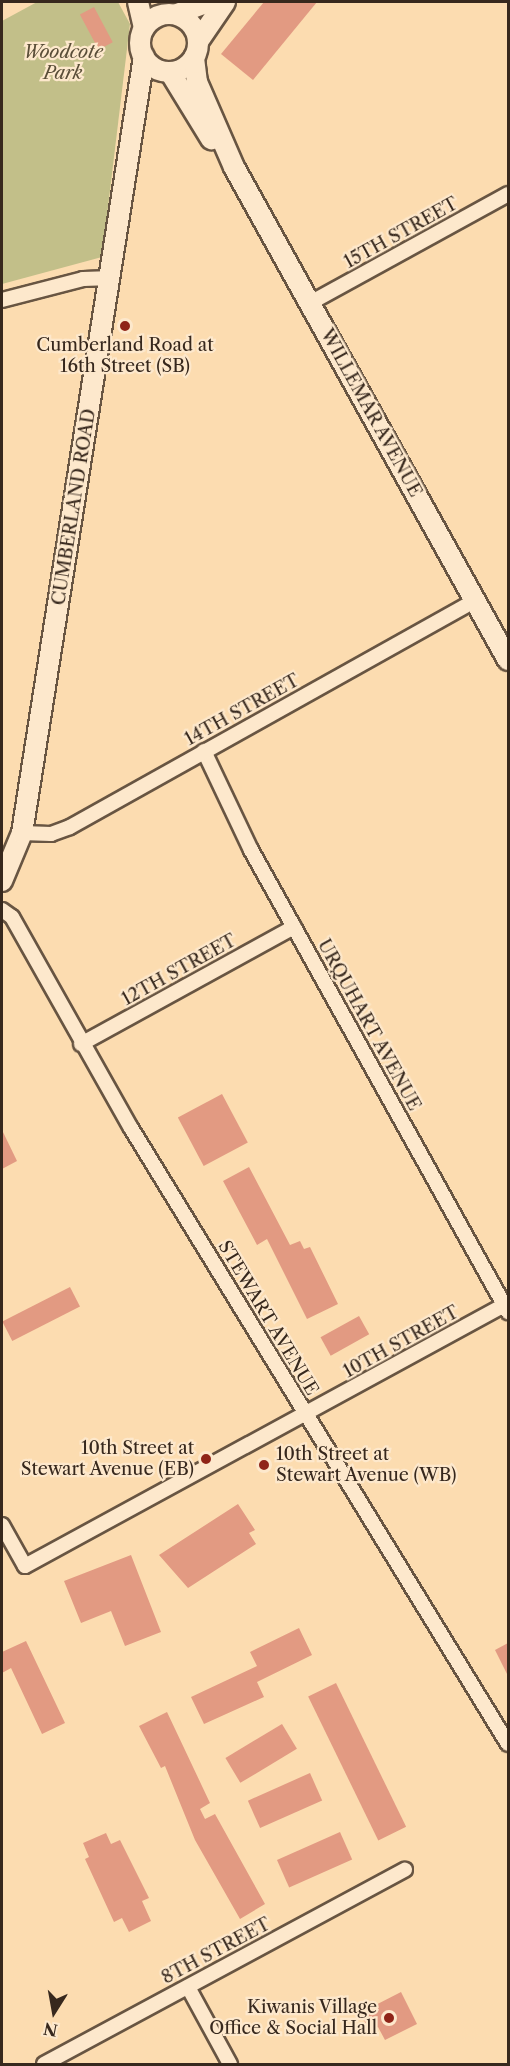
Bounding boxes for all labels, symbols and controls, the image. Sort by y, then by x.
park label: Woodcote Park [23,42,103,84]
street label: 15TH STREET [340,193,462,273]
marker: Cumberland Road at 16th Street (SB) [118,319,132,333]
street label: WILLEMAR AVENUE [315,325,427,501]
place label: Cumberland Road at 16th Street (SB) [36,335,214,378]
street label: CUMBERLAND ROAD [48,407,100,607]
street label: 14TH STREET [181,670,303,750]
street label: 12TH STREET [118,930,240,1010]
street label: URQUHART AVENUE [313,935,425,1115]
street label: STEWART AVENUE [213,1236,323,1400]
street label: 10TH STREET [340,1301,462,1383]
place label: 10th Street at Stewart Avenue (EB) [20,1438,194,1480]
place label: 10th Street at Stewart Avenue (WB) [276,1444,457,1486]
marker: 10th Street at Stewart Avenue (EB) [199,1452,213,1466]
marker: 10th Street at Stewart Avenue (WB) [257,1458,271,1472]
street label: 8TH STREET [158,1913,274,1989]
north arrow [24,1982,84,2042]
place label: Kiwanis Village Office & Social Hall [209,1997,377,2040]
marker: Kiwanis Village Office & Social Hall [382,2011,396,2025]
text: N [42,2019,59,2041]

